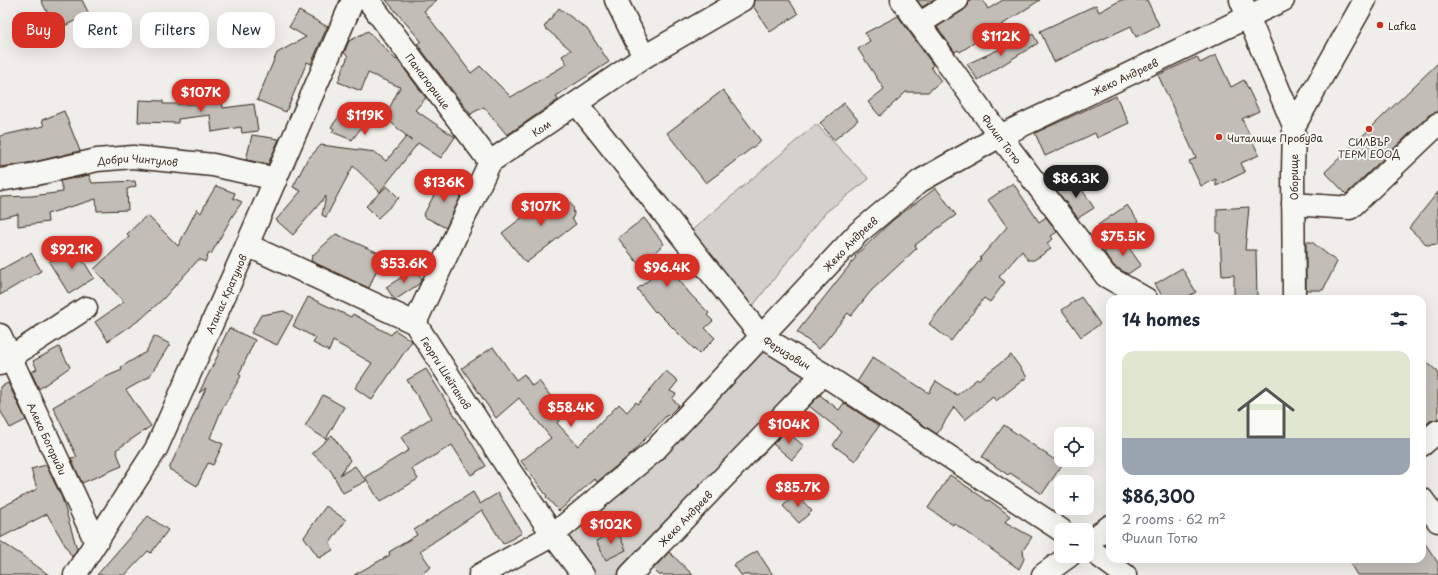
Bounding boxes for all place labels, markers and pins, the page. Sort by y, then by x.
place label: Lafka [1388,18,1417,33]
marker: Lafka [1375,20,1385,30]
pin: $112K [973,23,1029,57]
pin: $107K [173,79,229,113]
pin: $119K [337,102,393,136]
marker: СИЛВЪР ТЕРМ ЕООД [1364,124,1374,134]
place label: Читалище Пробуда [1227,130,1323,145]
marker: Читалище Пробуда [1214,132,1224,142]
place label: СИЛВЪР ТЕРМ ЕООД [1338,134,1400,161]
pin: $86.3K [1043,165,1109,199]
pin: $136K [416,169,472,203]
pin: $107K [513,193,569,227]
pin: $75.5K [1090,223,1156,257]
pin: $92.1K [39,236,105,270]
pin: $53.6K [371,250,437,284]
pin: $96.4K [634,254,700,288]
pin: $58.4K [538,394,604,428]
pin: $104K [761,411,817,445]
pin: $85.7K [765,474,831,508]
pin: $102K [583,511,639,545]

